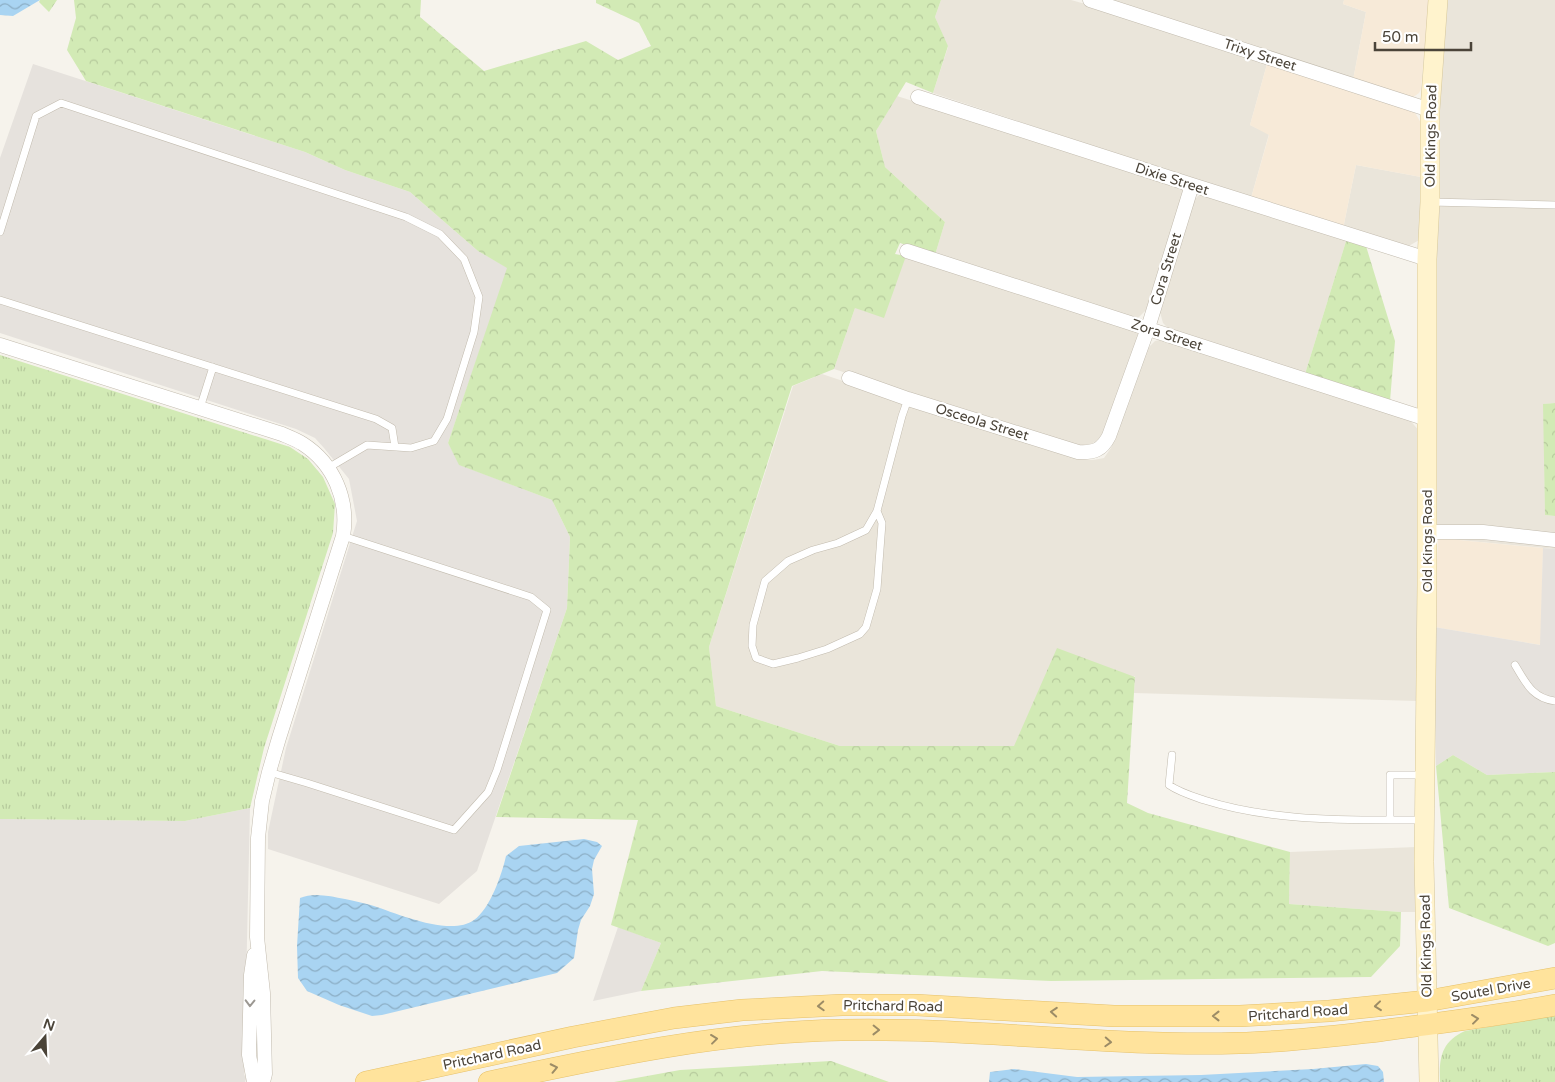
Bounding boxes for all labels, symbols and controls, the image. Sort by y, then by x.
scale bar [1375,20,1471,52]
text: 50 m [1382,28,1419,46]
street label: Trixy Street [1221,35,1299,75]
street label: Old Kings Road [1422,84,1440,188]
street label: Dixie Street [1133,159,1212,199]
street label: Cora Street [1147,230,1185,307]
street label: Zora Street [1129,315,1206,355]
street label: Osceola Street [933,400,1031,444]
street label: Old Kings Road [1419,490,1436,592]
street label: Old Kings Road [1417,894,1435,998]
street label: Soutel Drive [1450,975,1532,1005]
street label: Pritchard Road [843,997,943,1015]
one-way arrow [245,999,256,1007]
one-way arrow [817,1000,825,1011]
one-way arrow [1374,1000,1382,1011]
street label: Pritchard Road [1247,1001,1349,1025]
one-way arrow [1049,1007,1057,1018]
one-way arrow [1212,1011,1220,1021]
north arrow [20,1012,70,1062]
one-way arrow [1471,1014,1479,1025]
text: N [41,1015,57,1035]
one-way arrow [872,1025,880,1035]
one-way arrow [709,1035,718,1045]
street label: Pritchard Road [441,1036,543,1074]
one-way arrow [1104,1036,1112,1047]
one-way arrow [549,1063,558,1074]

